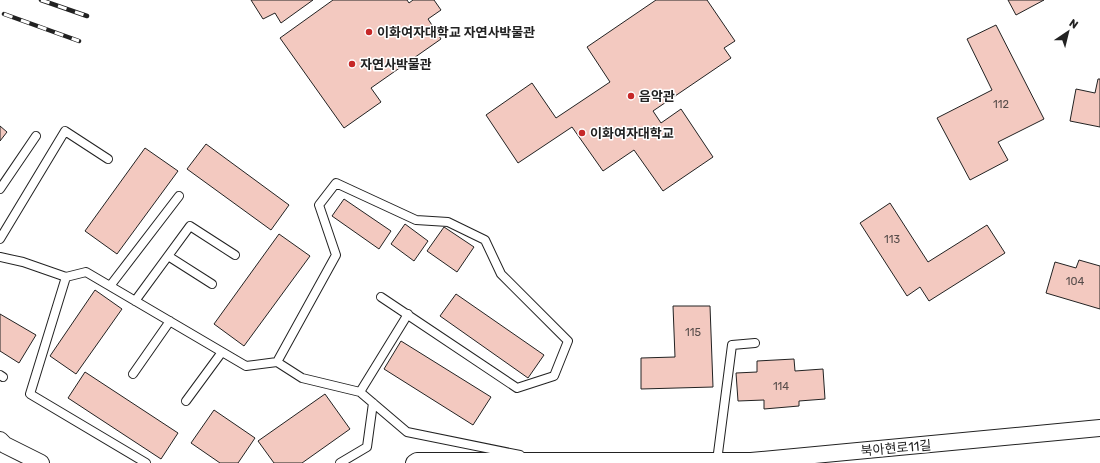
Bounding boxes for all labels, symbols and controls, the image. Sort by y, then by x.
north arrow [1048,12,1088,52]
text: N [1066,17,1080,32]
place label: 이화여자대학교 자연사박물관 [377,25,535,40]
marker: 이화여자대학교 자연사박물관 [364,27,374,37]
place label: 자연사박물관 [360,57,432,72]
marker: 자연사박물관 [347,59,357,69]
place label: 음악관 [639,89,675,104]
marker: 음악관 [626,91,636,101]
house number: 112 [993,98,1009,111]
place label: 이화여자대학교 [590,126,674,141]
marker: 이화여자대학교 [577,128,587,138]
house number: 113 [884,233,900,246]
house number: 104 [1066,275,1084,288]
house number: 115 [685,326,701,339]
house number: 114 [773,380,789,393]
street label: 북아현로11길 [860,437,932,459]

